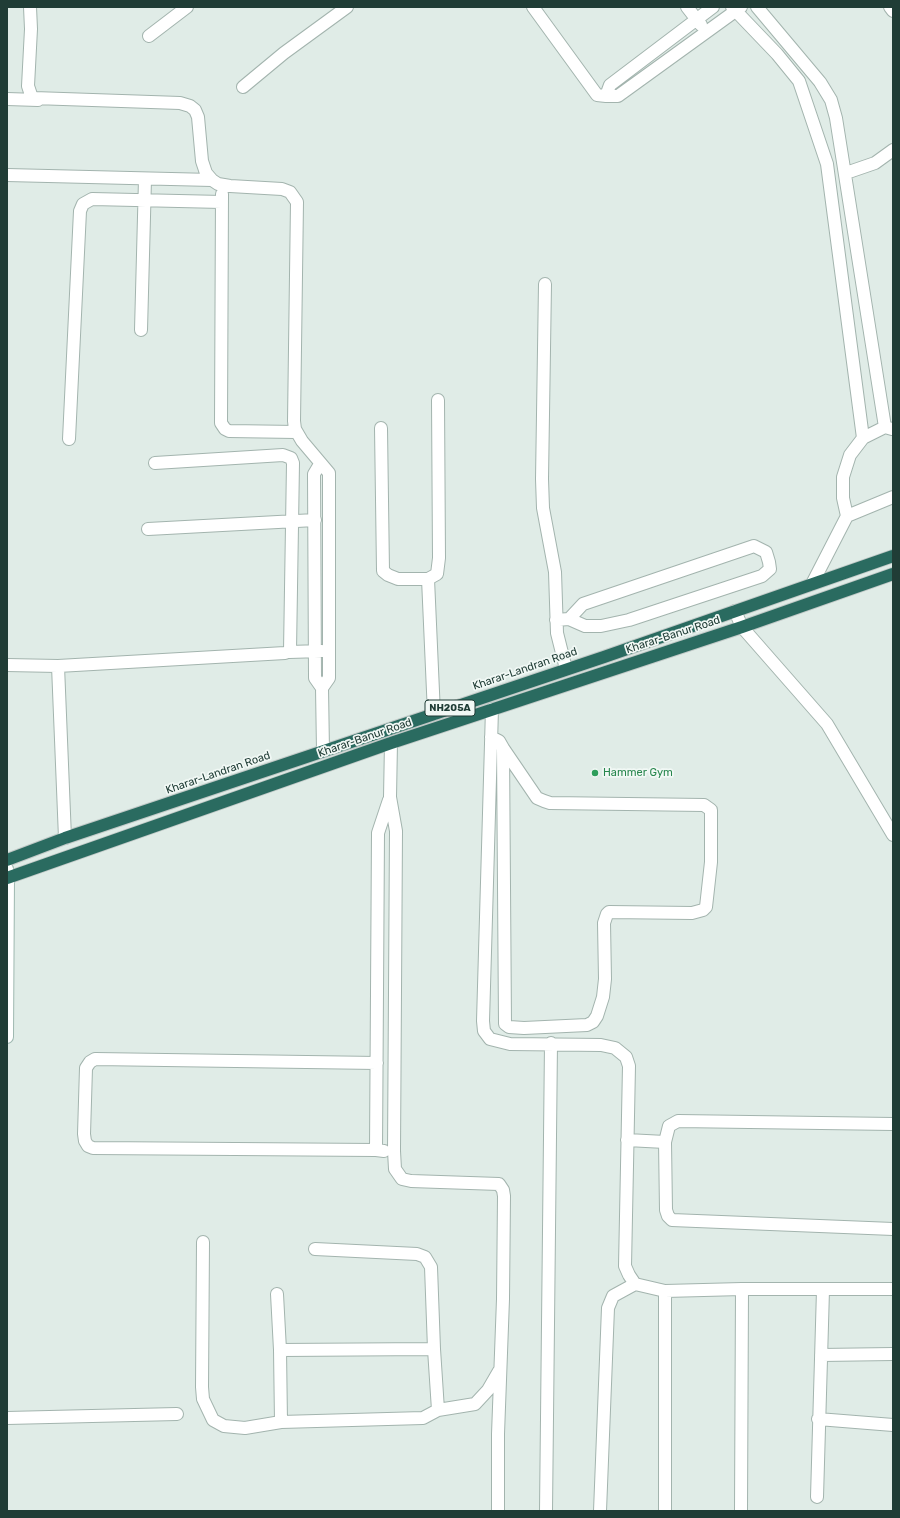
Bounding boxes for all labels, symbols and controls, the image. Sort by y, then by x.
street label: Kharar-Banur Road [624,614,722,656]
street label: Kharar-Landran Road [471,645,579,693]
road number: NH205A [425,700,475,716]
street label: Kharar-Banur Road [316,716,414,760]
street label: Kharar-Landran Road [164,749,272,797]
place label: Hammer Gym [603,766,673,780]
marker: Hammer Gym [590,768,600,778]

